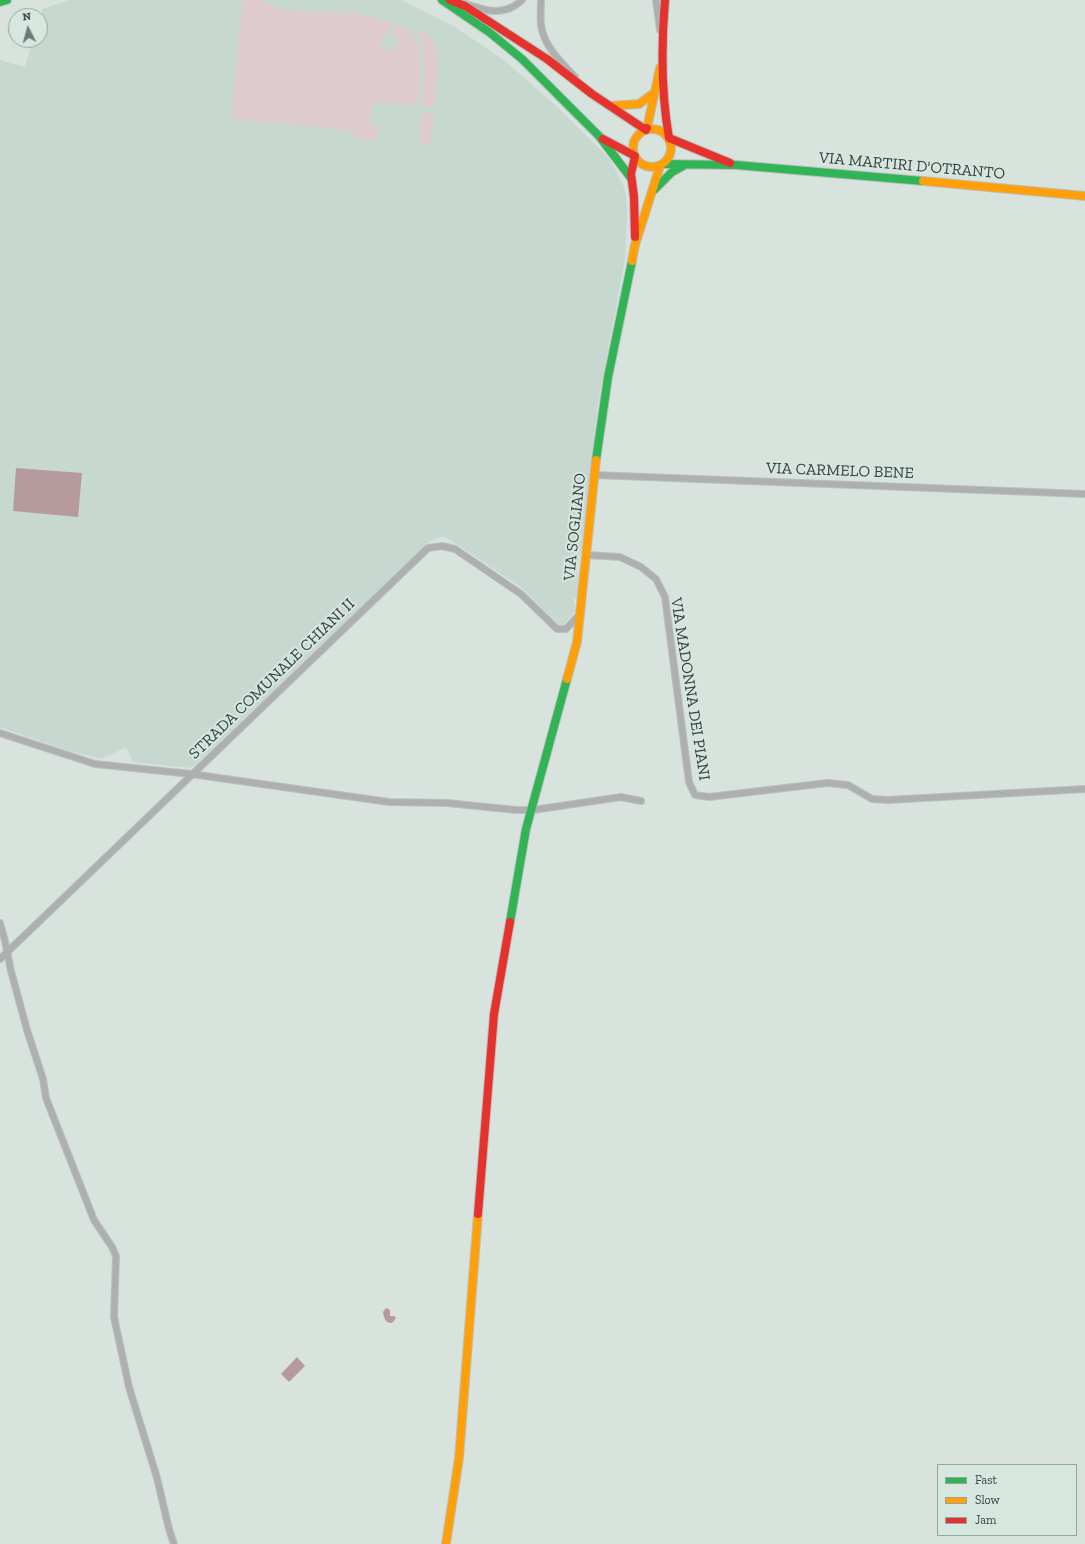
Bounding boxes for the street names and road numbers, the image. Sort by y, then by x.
street label: VIA MARTIRI D'OTRANTO [818,148,1006,184]
street label: VIA CARMELO BENE [766,459,914,483]
street label: VIA SOGLIANO [560,472,590,582]
street label: STRADA COMUNALE CHIANI II [185,595,359,763]
street label: VIA MADONNA DEI PIANI [666,596,714,782]

